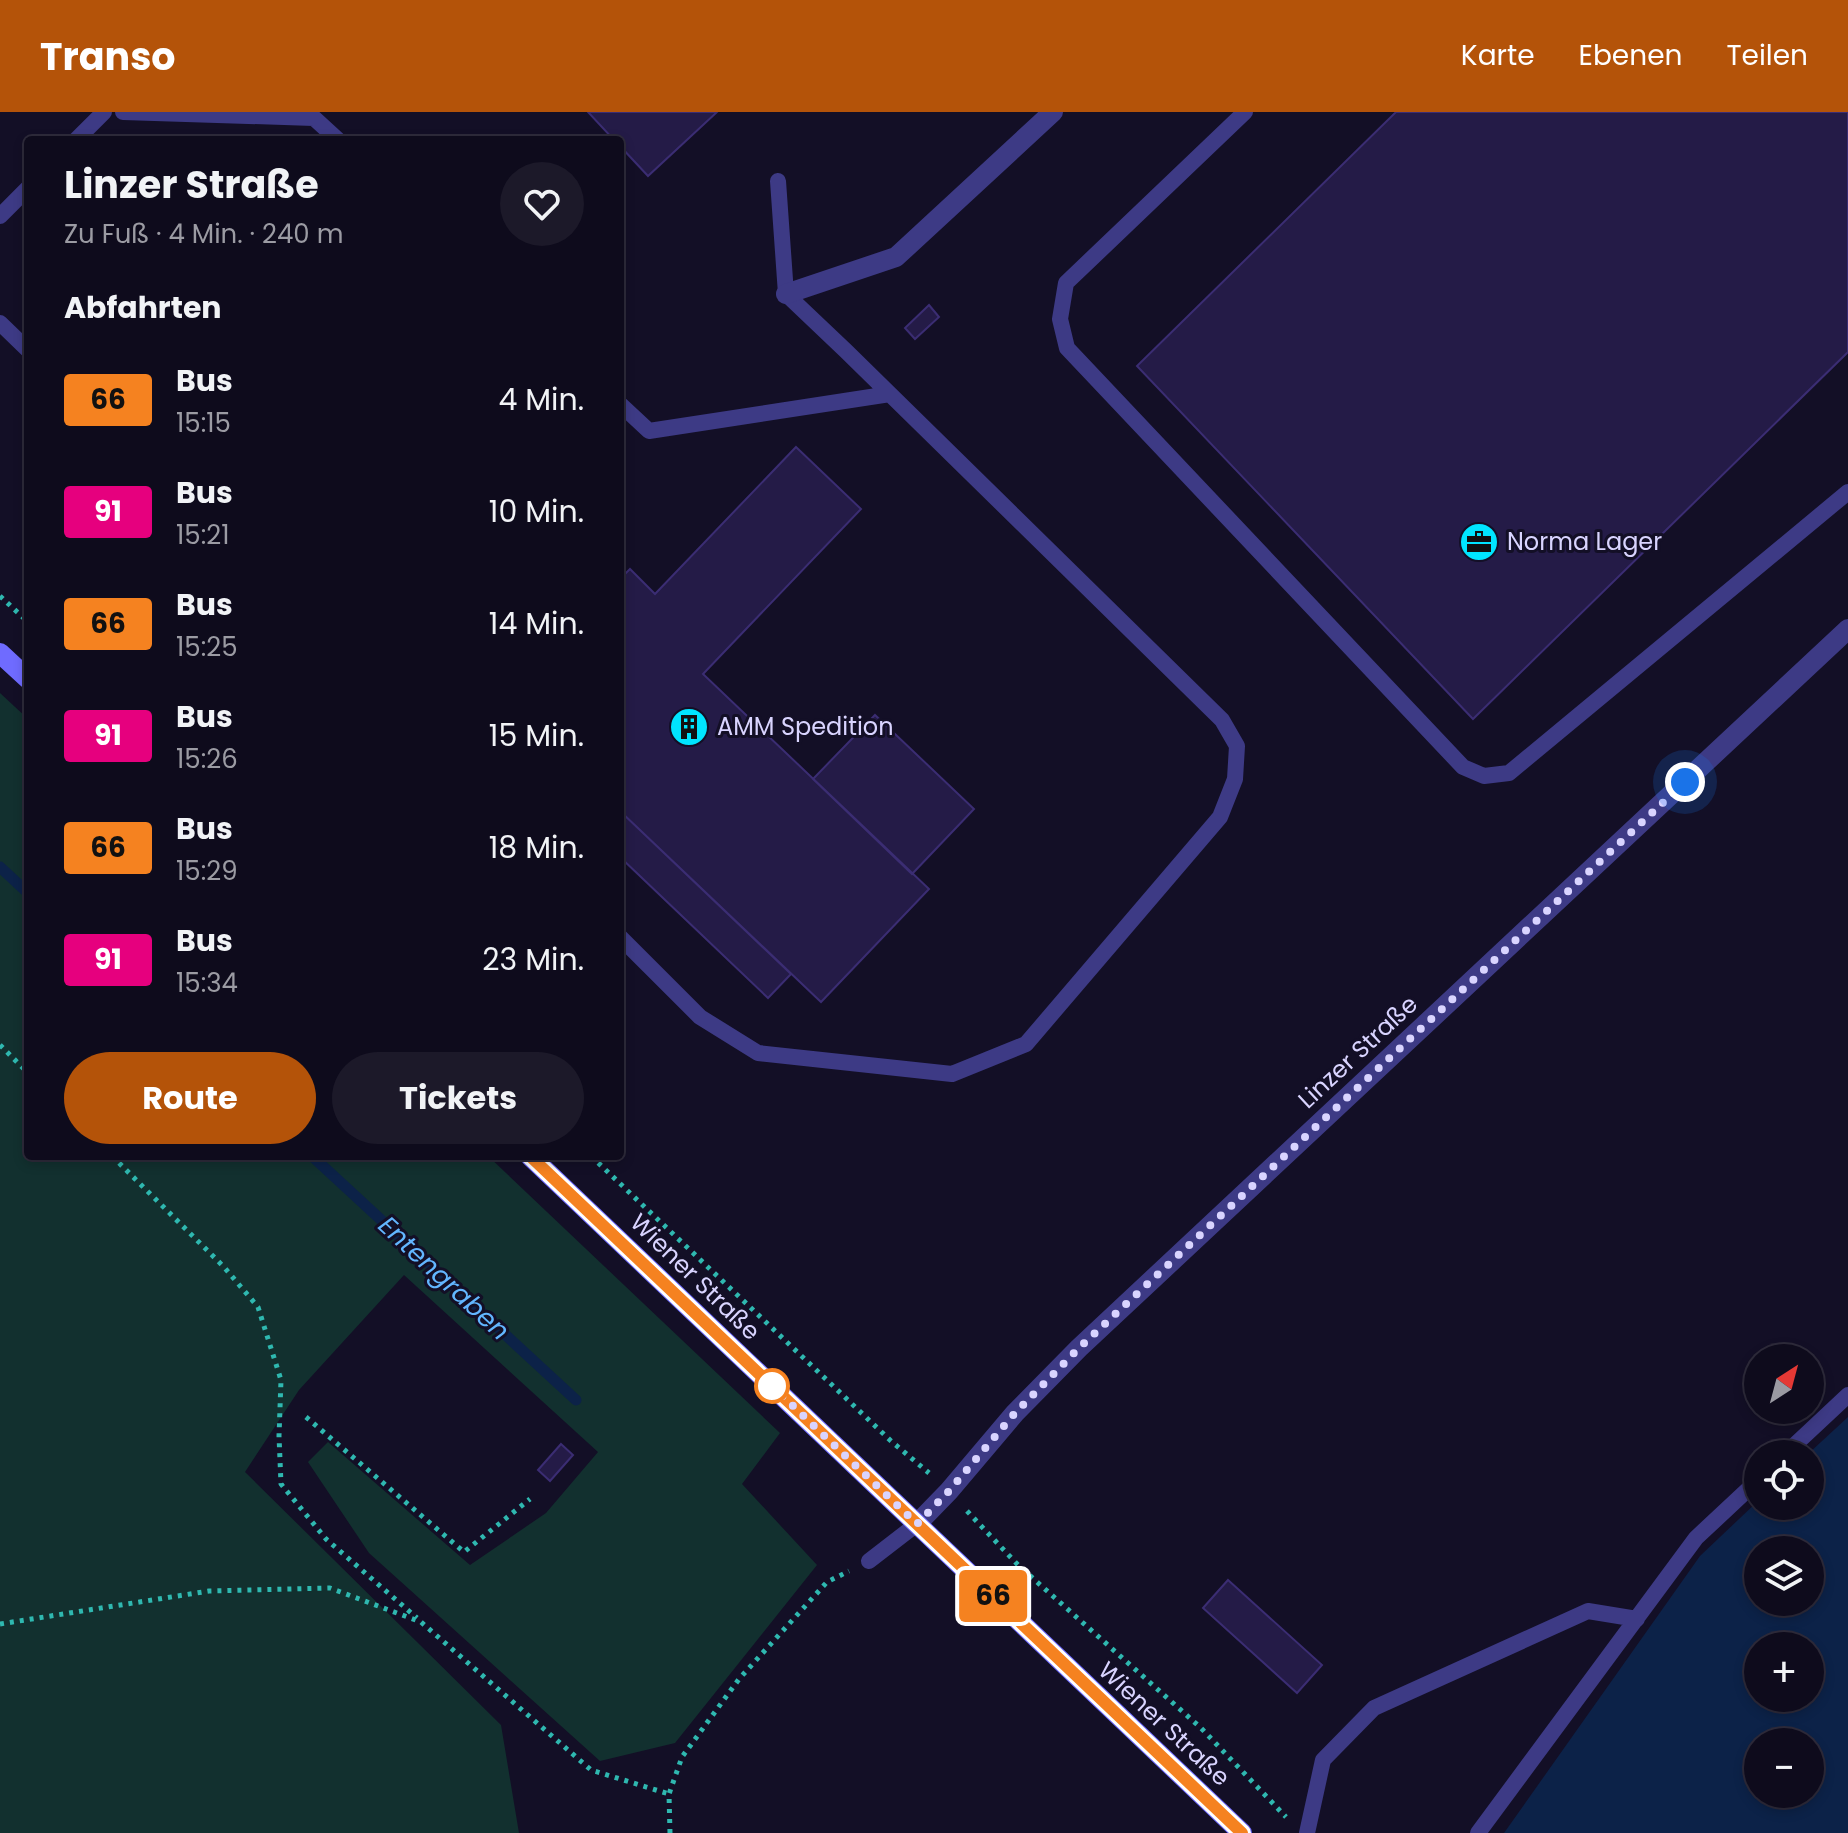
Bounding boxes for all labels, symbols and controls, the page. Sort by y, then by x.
text: Transo [40,30,176,83]
text: Karte [1461,36,1535,75]
text: Ebenen [1579,36,1682,75]
text: Teilen [1726,36,1808,75]
text: Linzer Straße [64,158,319,211]
button: heart [500,162,584,246]
text: Zu Fuß · 4 Min. · 240 m [64,216,343,252]
text: Abfahrten [64,286,222,329]
text: Bus [176,359,233,402]
text: 4 Min. [498,378,584,421]
text: 66 [90,380,126,419]
text: 15:15 [176,405,231,441]
text: Bus [176,471,233,514]
text: 10 Min. [489,490,584,533]
text: 91 [94,492,122,531]
text: 15:21 [176,517,229,553]
office icon: Norma Lager [1458,521,1500,563]
place label: Norma Lager [1507,525,1662,558]
text: Bus [176,583,233,626]
text: 14 Min. [489,602,584,645]
text: 66 [90,604,126,643]
text: 15:25 [176,629,237,665]
text: Bus [176,695,233,738]
building icon: AMM Spedition [668,706,710,748]
place label: AMM Spedition [717,710,894,743]
text: 15 Min. [489,714,584,757]
text: 91 [94,716,122,755]
text: 15:26 [176,741,238,777]
your location [1665,762,1705,802]
text: Bus [176,807,233,850]
text: 18 Min. [489,826,584,869]
text: 66 [90,828,126,867]
text: 15:29 [176,853,238,889]
text: Bus [176,919,233,962]
text: 23 Min. [482,938,584,981]
text: 91 [94,940,122,979]
text: 15:34 [176,965,238,1001]
street label: Linzer Straße [1291,988,1425,1116]
button: Route [64,1052,316,1144]
button: Tickets [332,1052,584,1144]
street label: Wiener Straße [623,1206,768,1347]
water label: Entengraben [371,1208,517,1348]
north arrow [1744,1344,1824,1424]
map controls [1744,1344,1824,1808]
unlabelled marker [755,1369,789,1403]
button: locate [1744,1440,1824,1520]
button: layers [1744,1536,1824,1616]
line badge: 66 [957,1570,1029,1622]
text: 66 [975,1576,1011,1615]
button: + [1744,1632,1824,1712]
street label: Wiener Straße [1091,1654,1237,1793]
button: − [1744,1728,1824,1808]

